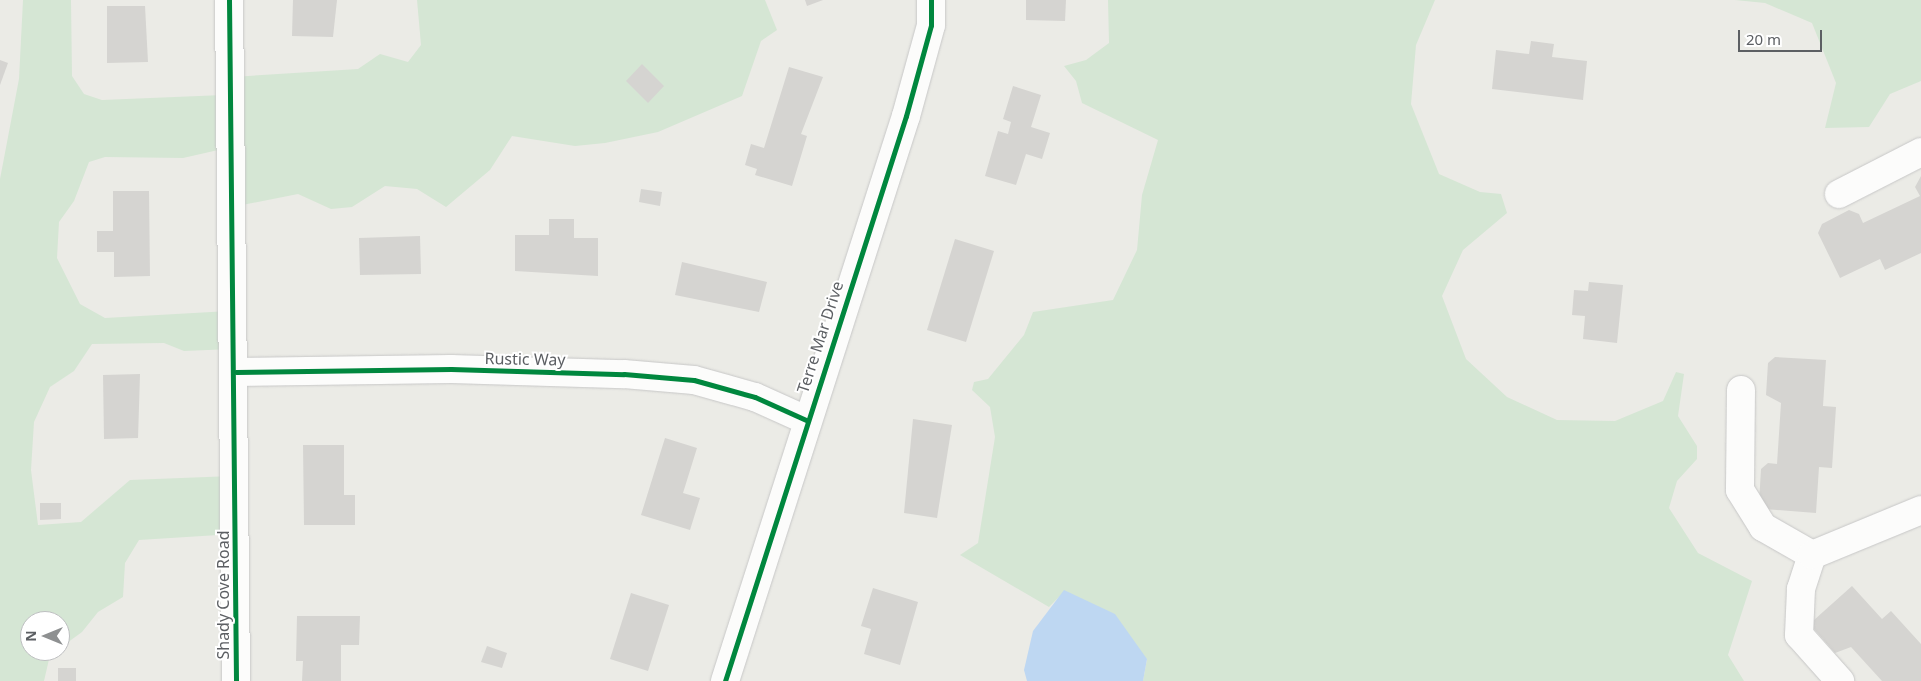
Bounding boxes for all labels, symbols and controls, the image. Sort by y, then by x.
scale bar [1741,20,1825,52]
text: 20 m [1746,29,1781,49]
street label: Terre Mar Drive [793,279,847,395]
street label: Rustic Way [484,349,566,369]
street label: Shady Cove Road [213,530,233,660]
north arrow [20,611,70,661]
text: N [21,630,40,642]

